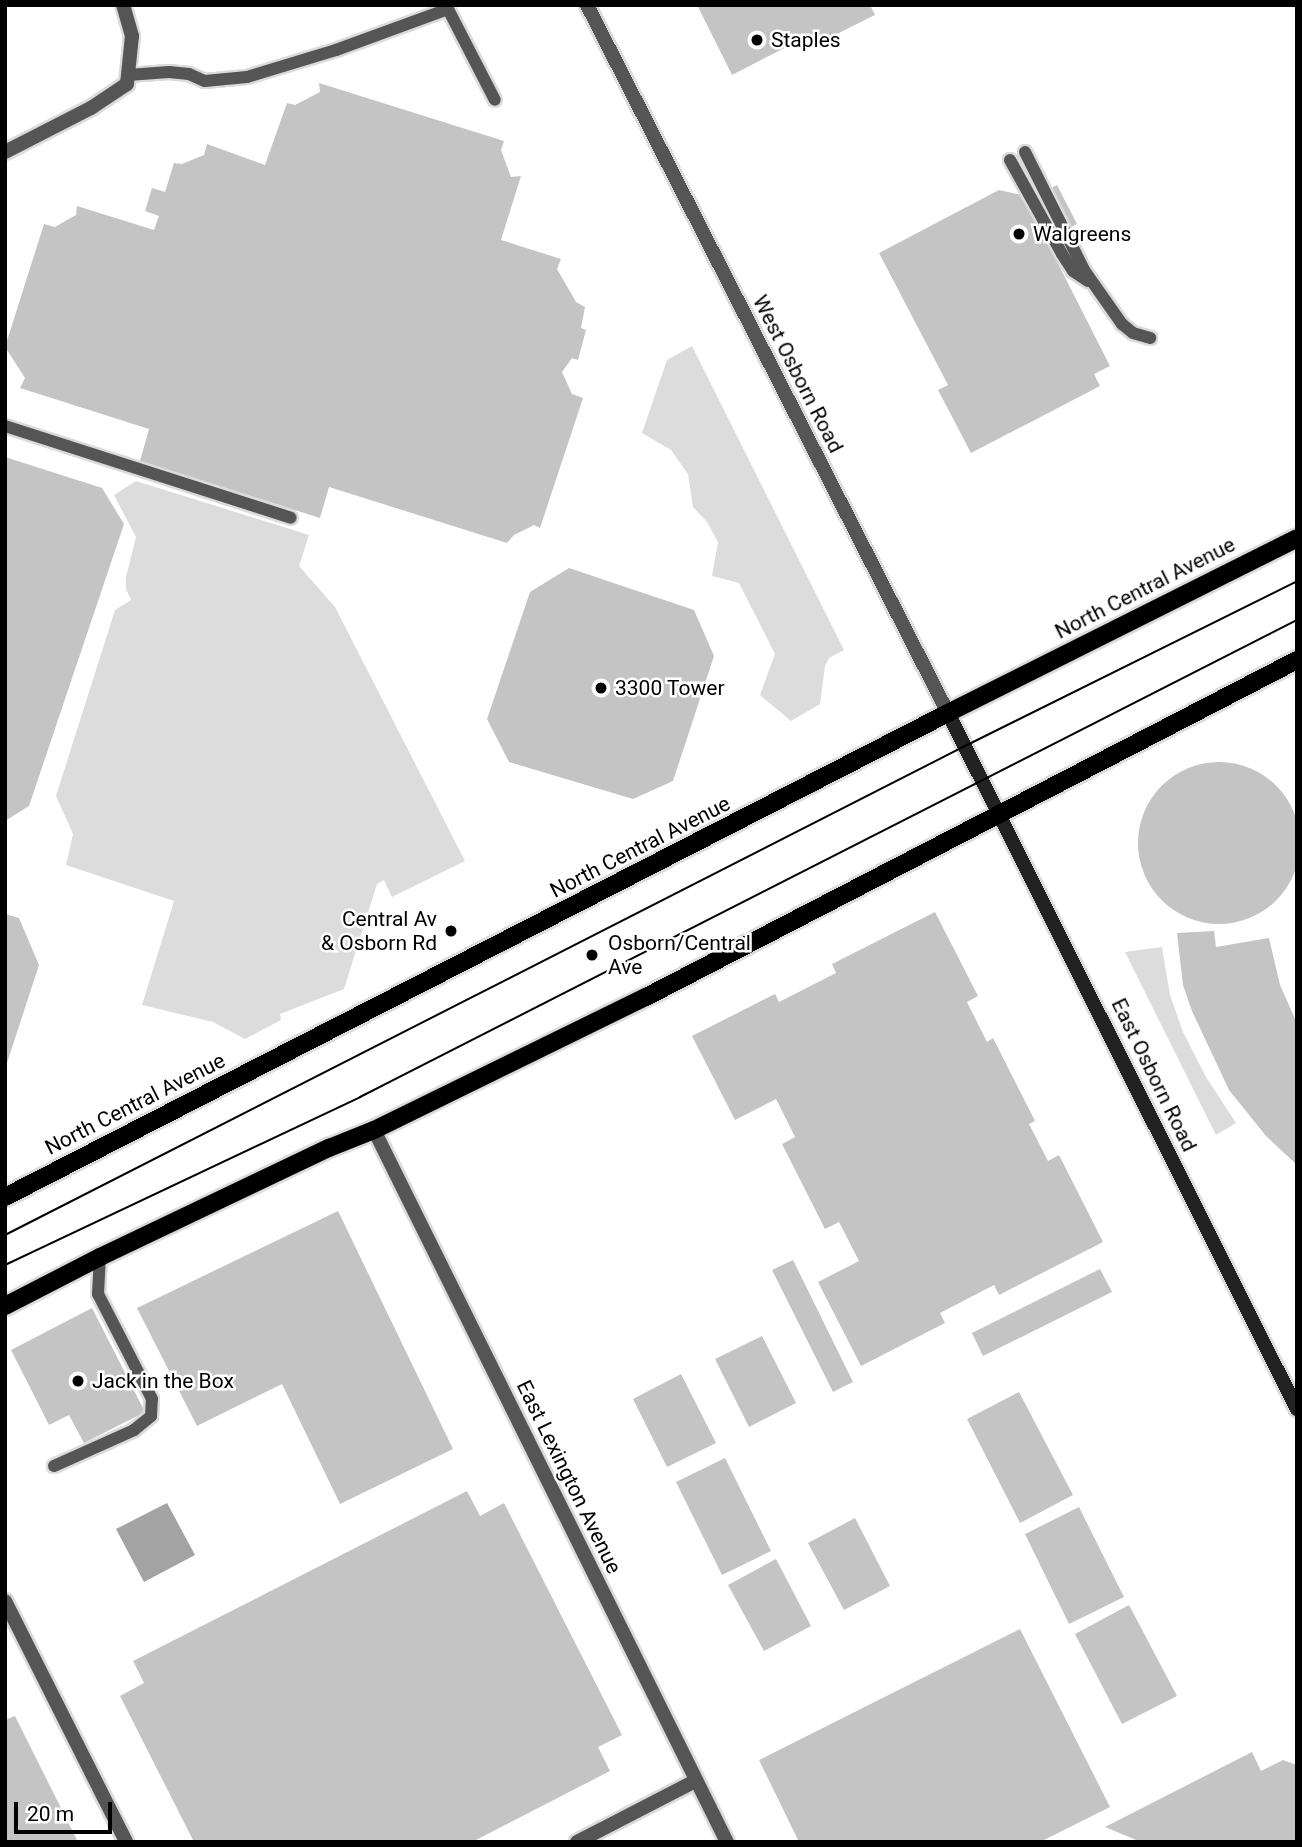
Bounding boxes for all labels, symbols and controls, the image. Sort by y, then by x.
place label: Staples [771,27,841,53]
marker: Staples [749,32,765,48]
place label: Walgreens [1033,221,1131,247]
marker: Walgreens [1011,226,1027,242]
street label: West Osborn Road [747,291,849,457]
street label: North Central Avenue [1051,532,1239,644]
place label: 3300 Tower [615,675,725,701]
marker: 3300 Tower [593,680,609,696]
street label: North Central Avenue [546,791,734,903]
place label: Central Av & Osborn Rd [321,906,437,956]
marker: Central Av & Osborn Rd [443,923,459,939]
place label: Osborn/Central Ave [608,930,751,980]
marker: Osborn/Central Ave [582,945,602,965]
street label: East Osborn Road [1106,994,1202,1156]
street label: North Central Avenue [41,1048,229,1160]
place label: Jack in the Box [92,1368,234,1394]
marker: Jack in the Box [70,1373,86,1389]
street label: East Lexington Avenue [511,1376,627,1578]
scale bar [18,1787,116,1831]
text: 20 m [27,1802,74,1826]

